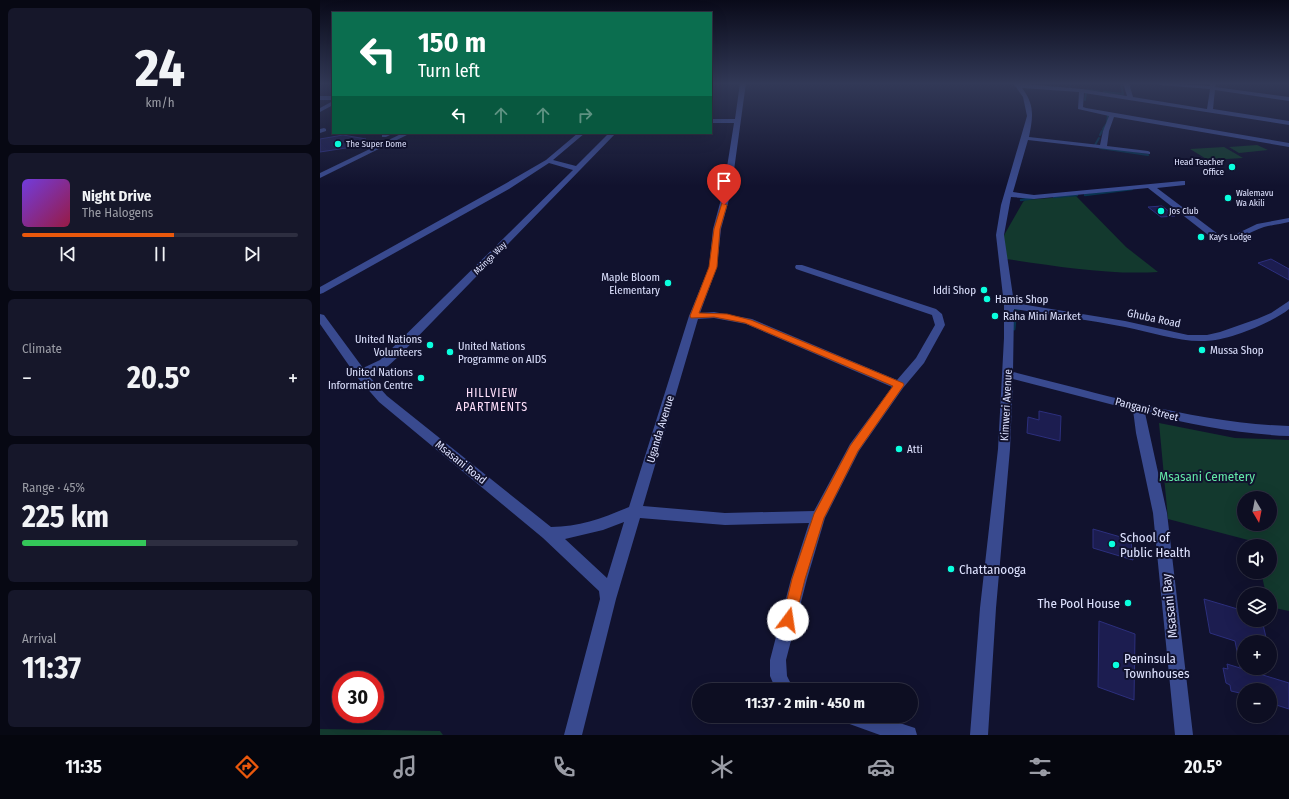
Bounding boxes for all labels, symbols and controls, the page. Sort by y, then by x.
text: 150 m [418,26,486,59]
icon: left [352,28,404,80]
text: 24 [135,37,185,100]
text: Turn left [418,60,480,82]
text: km/h [146,95,175,110]
icon: left [448,104,470,126]
icon: ahead [490,104,512,126]
icon: ahead [532,104,554,126]
icon: right [574,104,596,126]
marker: The Super Dome [333,139,343,149]
place label: The Super Dome [346,139,407,149]
place label: Head Teacher Office [1174,157,1225,177]
marker: Head Teacher Office [1227,162,1237,172]
pin [707,164,741,205]
icon: arrive [713,170,735,192]
text: Night Drive [82,187,151,205]
place label: Walemavu Wa Akili [1236,188,1273,208]
marker: Walemavu Wa Akili [1223,193,1233,203]
text: The Halogens [82,205,153,220]
marker: Jos Club [1156,206,1166,216]
place label: Jos Club [1169,206,1199,216]
marker: Kay's Lodge [1196,232,1206,242]
place label: Kay's Lodge [1209,232,1252,242]
street label: Mzinga Way [472,240,508,276]
icon: previous [57,243,79,265]
icon: pause [149,243,171,265]
icon: next [241,243,263,265]
place label: Maple Bloom Elementary [601,271,660,297]
marker: Maple Bloom Elementary [663,278,673,288]
place label: Iddi Shop [933,284,976,297]
marker: Iddi Shop [979,285,989,295]
place label: Hamis Shop [995,293,1049,306]
marker: Hamis Shop [982,294,992,304]
street label: Ghuba Road [1126,306,1182,331]
place label: Raha Mini Market [1003,310,1081,323]
marker: Raha Mini Market [990,311,1000,321]
place label: United Nations Volunteers [355,333,422,359]
marker: United Nations Volunteers [425,340,435,350]
place label: United Nations Programme on AIDS [458,340,547,366]
text: Climate [22,341,62,356]
place label: Mussa Shop [1210,344,1264,357]
marker: Mussa Shop [1197,345,1207,355]
marker: United Nations Programme on AIDS [445,347,455,357]
text: 20.5° [127,360,193,396]
text: − [22,365,32,392]
text: + [288,365,298,392]
place label: United Nations Information Centre [328,366,413,392]
street label: Kimweri Avenue [998,369,1015,441]
marker: United Nations Information Centre [416,373,426,383]
district label: HILLVIEW APARTMENTS [456,386,528,414]
street label: Uganda Avenue [644,394,677,464]
street label: Pangani Street [1114,395,1180,424]
street label: Msasani Road [433,438,489,487]
place label: Atti [907,443,923,456]
marker: Atti [894,444,904,454]
park label: Msasani Cemetery [1159,469,1255,484]
text: Range · 45% [22,480,85,495]
north arrow [1237,491,1277,531]
map controls [1237,491,1277,723]
text: 225 km [22,499,109,535]
place label: School of Public Health [1120,530,1191,560]
marker: School of Public Health [1107,539,1117,549]
button: sound [1237,539,1277,579]
place label: Chattanooga [959,562,1026,577]
marker: Chattanooga [946,564,956,574]
street label: Msasani Bay [1159,573,1180,639]
button: layers [1237,587,1277,627]
place label: The Pool House [1038,596,1120,611]
marker: The Pool House [1123,598,1133,608]
position arrow [767,599,809,641]
text: Arrival [22,631,56,646]
button: + [1237,635,1277,675]
text: 11:37 [22,650,81,686]
place label: Peninsula Townhouses [1124,651,1190,681]
marker: Peninsula Townhouses [1111,660,1121,670]
speed limit sign: 30 [332,671,384,723]
button: − [1237,683,1277,723]
text: 11:37 · 2 min · 450 m [745,694,865,712]
icon: directions [233,753,261,781]
icon: music [391,753,419,781]
icon: phone [550,753,578,781]
icon: climate [708,753,736,781]
icon: car [867,753,895,781]
icon: filters [1026,753,1054,781]
text: 11:35 [65,756,102,778]
text: 20.5° [1184,756,1224,778]

